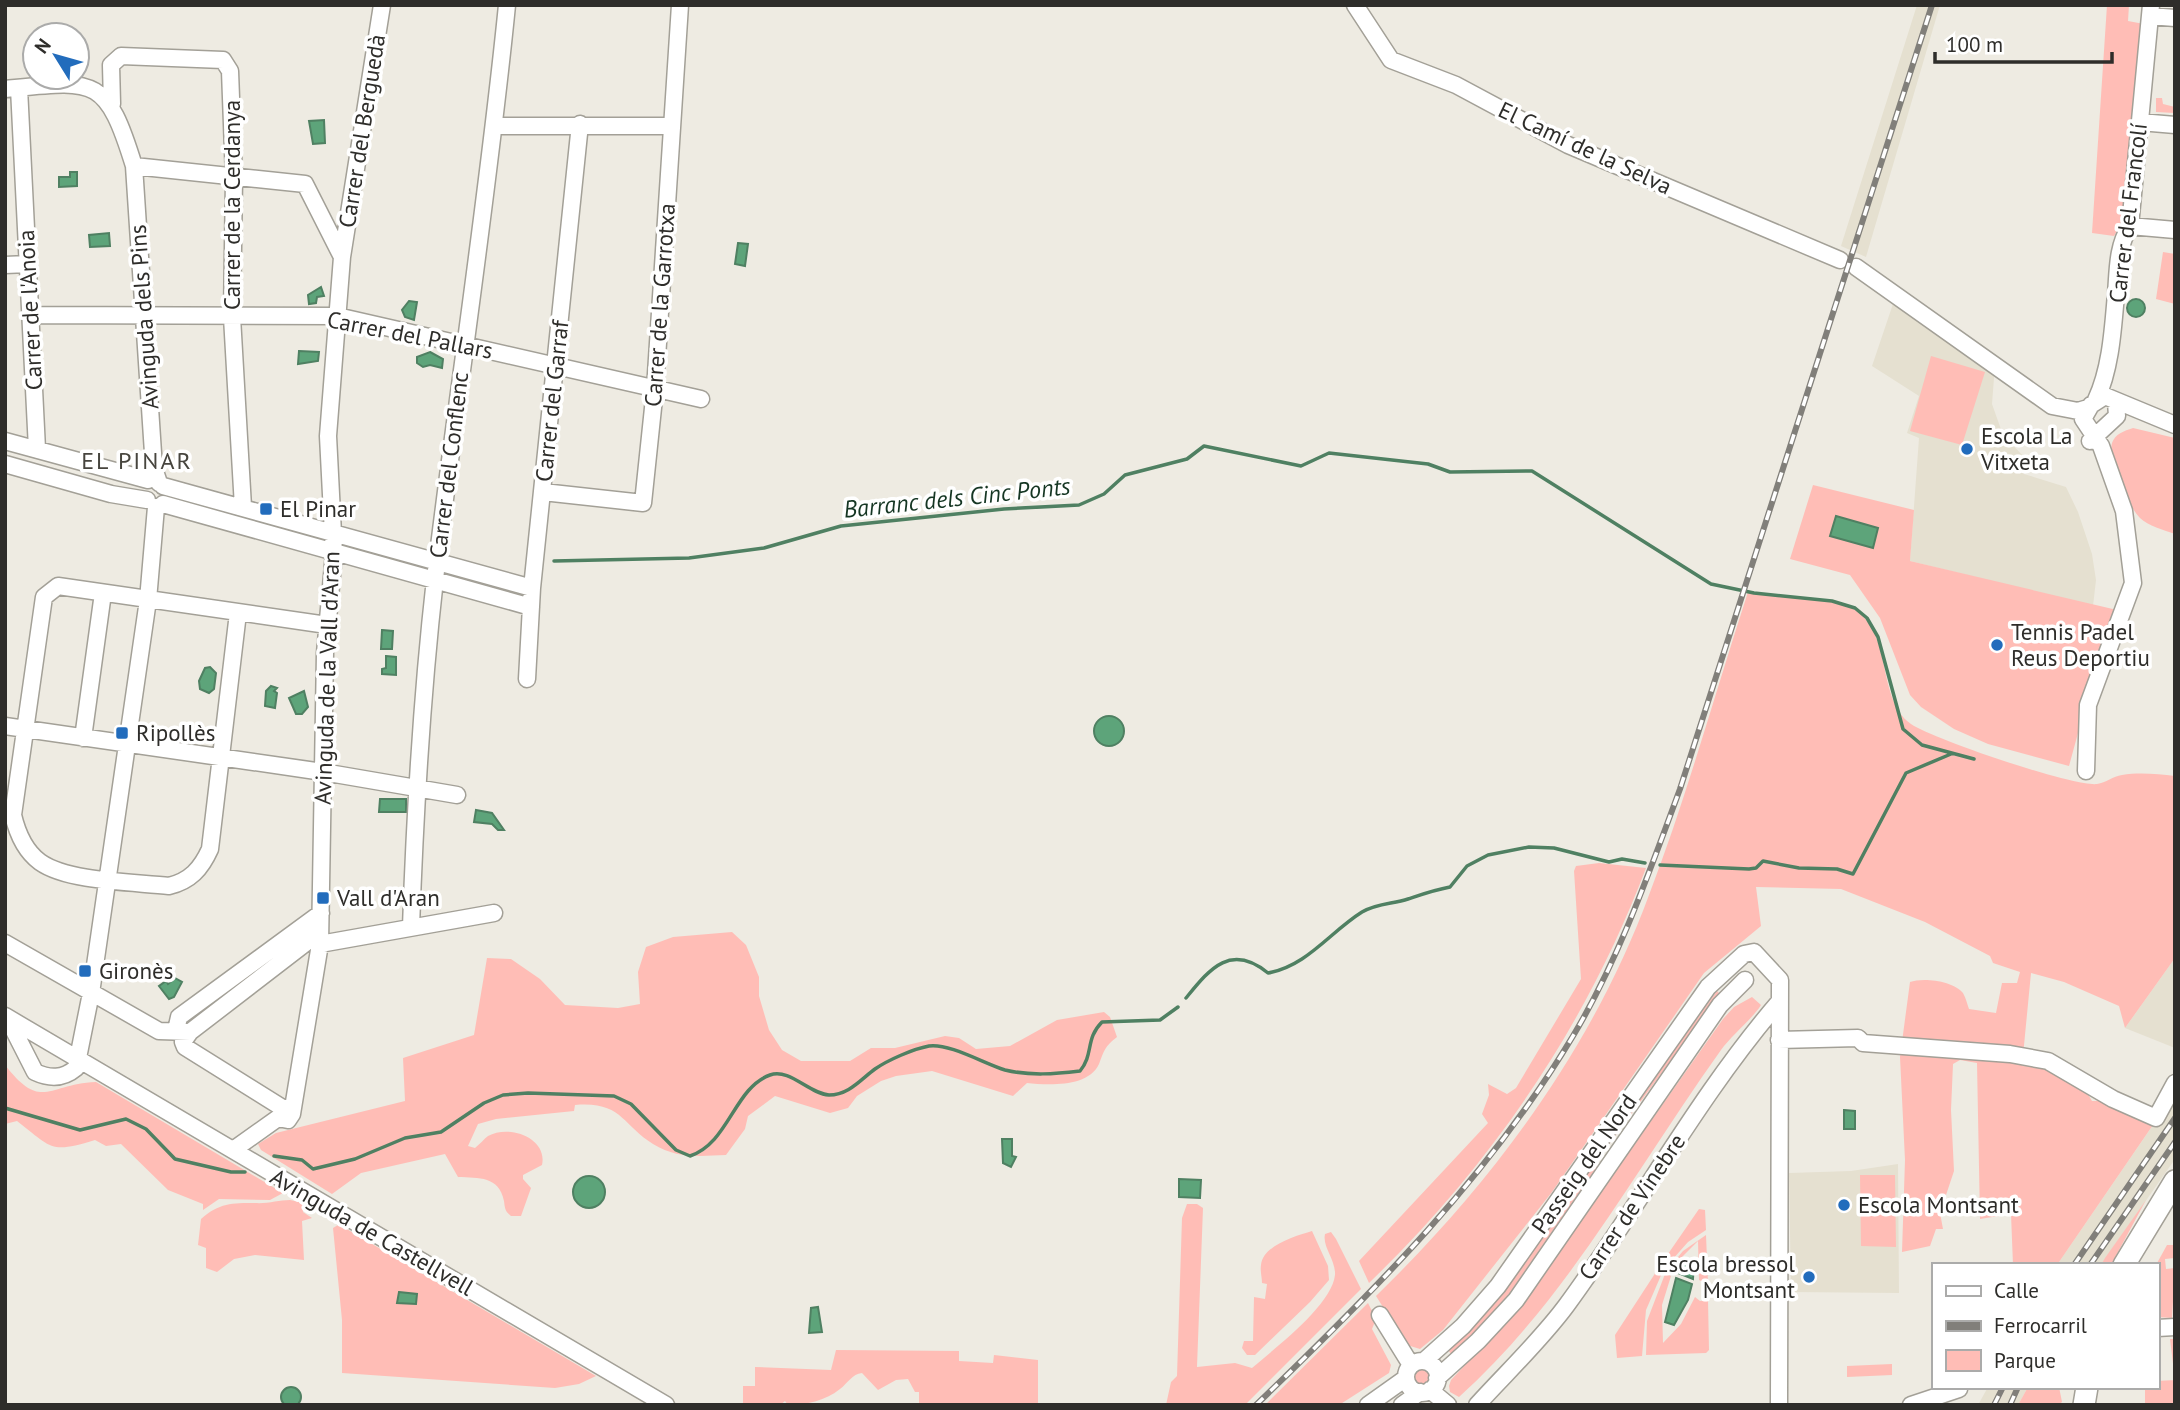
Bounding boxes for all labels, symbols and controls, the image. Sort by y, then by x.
north arrow [21,21,91,91]
scale bar [1935,21,2112,65]
text: 100 m [1946,31,2003,58]
street label: Carrer del Berguedà [332,32,391,230]
text: N [29,34,56,58]
street label: El Camí de la Selva [1494,95,1676,200]
street label: Carrer de la Cerdanya [217,100,246,310]
street label: Carrer del Francolí [2102,121,2153,305]
street label: Carrer de la Garrotxa [638,202,681,408]
street label: Avinguda dels Pins [123,224,164,410]
street label: Carrer de l'Anoia [11,229,48,391]
street label: Carrer del Pallars [325,304,495,365]
street label: Carrer del Garraf [529,317,575,483]
street label: Carrer del Conflenc [423,370,474,560]
place label: Escola La Vitxeta [1980,421,2072,476]
marker: Escola La Vitxeta [1959,441,1975,457]
district label: EL PINAR [81,445,193,476]
water label: Barranc dels Cinc Ponts [842,470,1072,525]
place label: El Pinar [280,494,356,523]
marker: El Pinar [258,501,274,517]
street label: Avinguda de la Vall d'Aran [308,551,345,805]
place label: Tennis Padel Reus Deportiu [2011,617,2150,672]
marker: Tennis Padel Reus Deportiu [1989,637,2005,653]
place label: Ripollès [136,718,215,747]
marker: Ripollès [114,725,130,741]
place label: Vall d'Aran [336,883,440,912]
marker: Vall d'Aran [315,890,331,906]
place label: Gironès [99,956,173,985]
marker: Gironès [77,963,93,979]
street label: Passeig del Nord [1525,1088,1643,1239]
street label: Carrer de Vinebre [1572,1128,1691,1285]
street label: Avinguda de Castellvell [265,1162,479,1302]
place label: Escola Montsant [1858,1190,2019,1219]
marker: Escola Montsant [1836,1197,1852,1213]
place label: Escola bressol Montsant [1656,1249,1795,1304]
legend [1932,1263,2159,1389]
marker: Escola bressol Montsant [1801,1269,1817,1285]
text: Calle [1994,1277,2039,1304]
text: Ferrocarril [1994,1312,2087,1339]
text: Parque [1994,1347,2056,1374]

